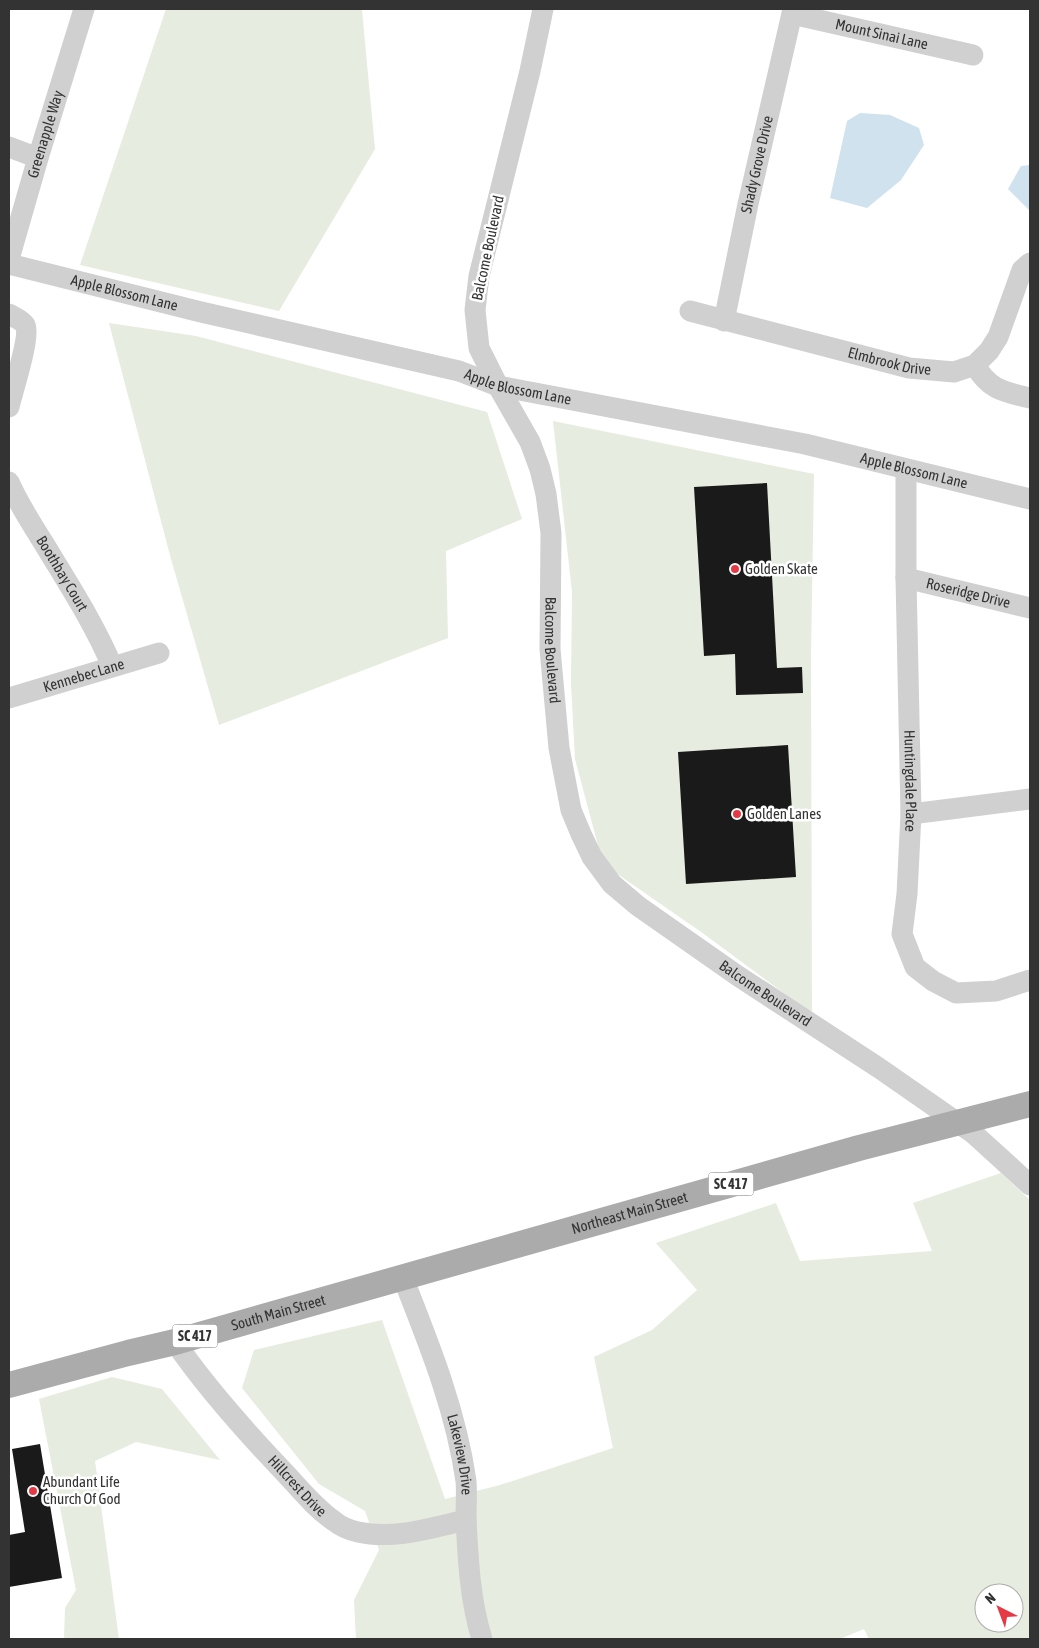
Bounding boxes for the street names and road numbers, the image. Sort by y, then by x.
street label: Mount Sinai Lane [834,15,930,53]
street label: Greenapple Way [24,88,66,180]
street label: Shady Grove Drive [737,114,776,215]
street label: Balcome Boulevard [468,194,507,302]
street label: Apple Blossom Lane [69,271,180,314]
street label: Elmbrook Drive [846,344,932,378]
street label: Apple Blossom Lane [462,365,573,408]
street label: Apple Blossom Lane [859,449,970,491]
street label: Boothbay Court [33,533,92,614]
street label: Roseridge Drive [925,574,1012,611]
street label: Balcome Boulevard [542,597,564,704]
street label: Kennebec Lane [41,655,126,695]
street label: Huntingdale Place [901,730,920,833]
street label: Balcome Boulevard [716,957,815,1030]
road number: SC 417 [708,1172,754,1196]
street label: Northeast Main Street [569,1188,690,1237]
street label: South Main Street [229,1291,327,1334]
road number: SC 417 [172,1324,218,1348]
street label: Lakeview Drive [444,1412,475,1495]
street label: Hillcrest Drive [265,1452,330,1520]

